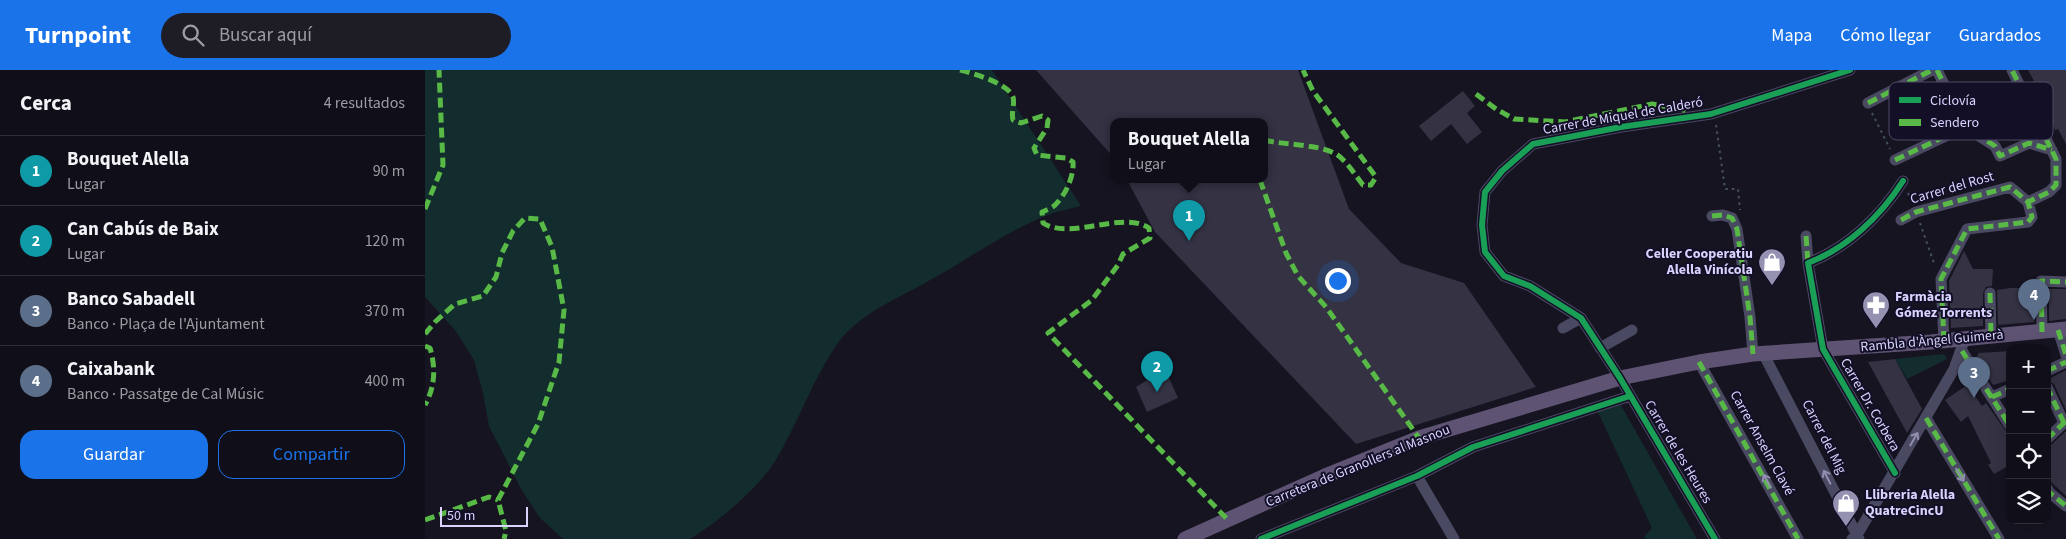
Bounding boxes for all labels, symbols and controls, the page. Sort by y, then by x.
search box [161,13,511,58]
text: Turnpoint [25,18,131,53]
icon: search [179,21,207,49]
text: Buscar aquí [219,22,312,49]
text: Mapa [1771,23,1812,48]
text: Cómo llegar [1840,23,1931,48]
text: Guardados [1959,23,2041,48]
legend [1889,82,2053,140]
text: Cerca [20,88,72,118]
text: Ciclovía [1930,91,1976,111]
text: 4 resultados [324,92,405,114]
street label: Carrer de Miquel de Calderó [1541,92,1705,140]
text: Sendero [1930,113,1979,133]
popup [1110,118,1268,183]
text: Bouquet Alella [1128,126,1250,153]
text: Bouquet Alella [67,146,189,173]
text: Lugar [1128,153,1166,175]
text: 1 [32,160,40,182]
text: 90 m [373,160,405,182]
street label: Carrer del Rost [1908,166,1996,209]
text: Lugar [67,173,105,195]
pin: 1 [1173,200,1205,241]
text: Can Cabús de Baix [67,216,219,243]
text: 2 [32,230,40,252]
text: 120 m [365,230,405,252]
text: Lugar [67,243,105,265]
place label: Celler Cooperatiu Alella Vinícola [1646,244,1753,280]
shop icon: Celler Cooperatiu Alella Vinícola [1757,247,1787,286]
your location [1325,268,1351,294]
pin: 4 [2018,279,2050,320]
text: Banco Sabadell [67,286,195,313]
place label: Farmàcia Gómez Torrents [1895,287,1992,323]
pharmacy icon: Farmàcia Gómez Torrents [1861,290,1891,329]
text: 3 [32,300,40,322]
text: 370 m [365,300,405,322]
text: Banco · Plaça de l'Ajuntament [67,313,265,335]
street label: Rambla d'Àngel Guimerà [1860,325,2004,357]
map controls [2006,344,2051,524]
button: + [2006,344,2051,389]
pin: 2 [1141,351,1173,392]
street label: Carrer Dr. Corbera [1835,355,1905,455]
text: Caixabank [67,356,155,383]
pin: 3 [1958,357,1990,398]
text: 4 [32,370,40,392]
text: 400 m [365,370,405,392]
text: Banco · Passatge de Cal Músic [67,383,264,405]
street label: Carrer Anselm Clavé [1725,387,1799,499]
button: − [2006,389,2051,434]
street label: Carrer del Mig [1797,396,1851,478]
street label: Carrer de les Heures [1639,397,1717,507]
street label: Carretera de Granollers al Masnou [1263,420,1453,512]
button: Guardar [20,430,208,479]
button: Compartir [218,430,405,479]
one-way arrow [1910,432,1919,447]
button: locate [2006,434,2051,479]
one-way arrow [1956,467,1966,481]
one-way arrow [1822,469,1832,484]
one-way arrow [1761,474,1771,489]
button: layers [2006,479,2051,524]
place label: Llibreria Alella QuatreCincU [1865,485,1955,521]
shop icon: Llibreria Alella QuatreCincU [1831,488,1861,527]
scale bar [440,504,527,527]
text: 50 m [447,506,475,526]

